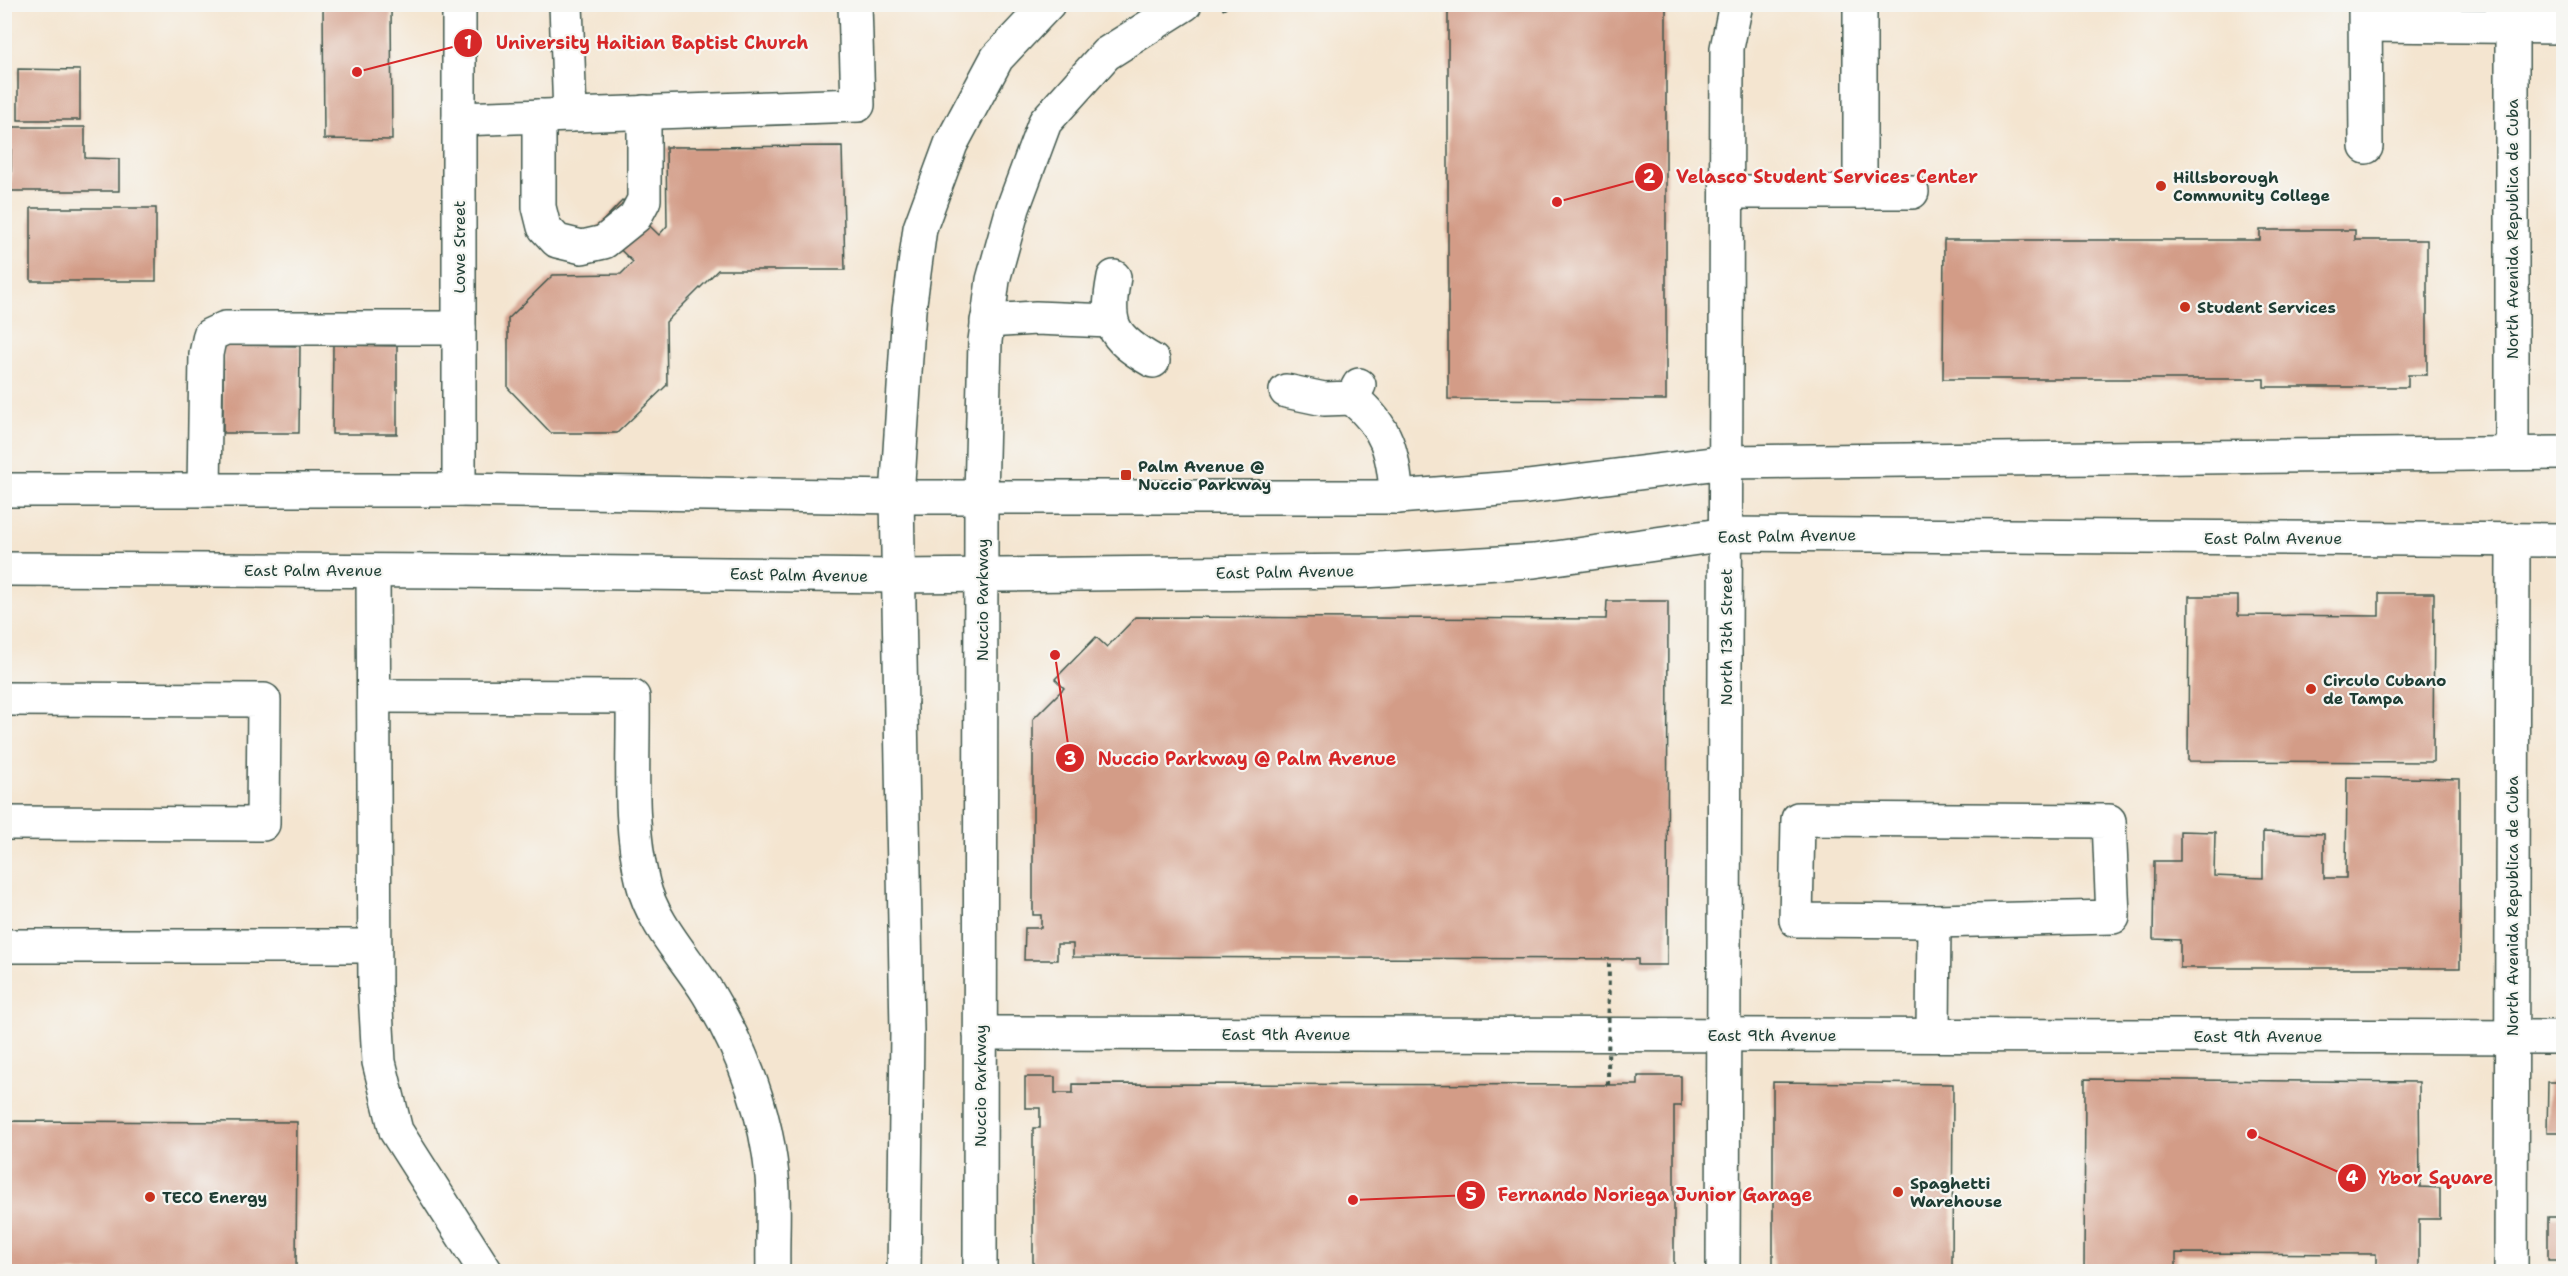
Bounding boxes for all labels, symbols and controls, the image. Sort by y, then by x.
callout: University Haitian Baptist Church [453,25,820,61]
text: 1 [464,31,472,55]
text: University Haitian Baptist Church [496,31,808,55]
street label: North Avenida Republica de Cuba [2502,99,2523,359]
callout: Velasco Student Services Center [1634,159,1990,195]
text: 2 [1643,165,1656,189]
text: Velasco Student Services Center [1676,165,1978,189]
place label: Hillsborough Community College [2173,167,2331,206]
marker: Hillsborough Community College [2154,179,2168,193]
street label: Lowe Street [449,200,470,294]
place label: Student Services [2197,297,2336,318]
marker: Student Services [2178,300,2192,314]
place label: Palm Avenue @ Nuccio Parkway [1138,456,1271,495]
marker: Palm Avenue @ Nuccio Parkway [1119,468,1133,482]
street label: East Palm Avenue [1718,524,1856,548]
street label: East Palm Avenue [2204,528,2342,549]
street label: Nuccio Parkway [972,539,993,661]
street label: East Palm Avenue [244,560,382,581]
street label: East Palm Avenue [1216,560,1354,584]
street label: East Palm Avenue [730,563,868,587]
street label: North 13th Street [1716,569,1737,705]
place label: Circulo Cubano de Tampa [2323,670,2446,709]
marker: Circulo Cubano de Tampa [2304,682,2318,696]
callout: Nuccio Parkway @ Palm Avenue [1055,740,1408,776]
text: 3 [1064,747,1076,771]
text: Nuccio Parkway @ Palm Avenue [1098,747,1396,771]
street label: North Avenida Republica de Cuba [2502,776,2523,1036]
street label: East 9th Avenue [1221,1024,1351,1045]
street label: Nuccio Parkway [970,1025,991,1147]
street label: East 9th Avenue [1707,1025,1837,1046]
street label: East 9th Avenue [2193,1026,2323,1047]
callout: Ybor Square [2337,1160,2505,1196]
text: 4 [2346,1166,2359,1190]
text: Ybor Square [2379,1166,2493,1190]
place label: Spaghetti Warehouse [1910,1173,2003,1212]
callout: Fernando Noriega Junior Garage [1456,1177,1824,1213]
text: 5 [1465,1183,1477,1207]
text: Fernando Noriega Junior Garage [1498,1183,1813,1207]
marker: Spaghetti Warehouse [1891,1185,1905,1199]
place label: TECO Energy [162,1187,267,1208]
marker: TECO Energy [143,1190,157,1204]

